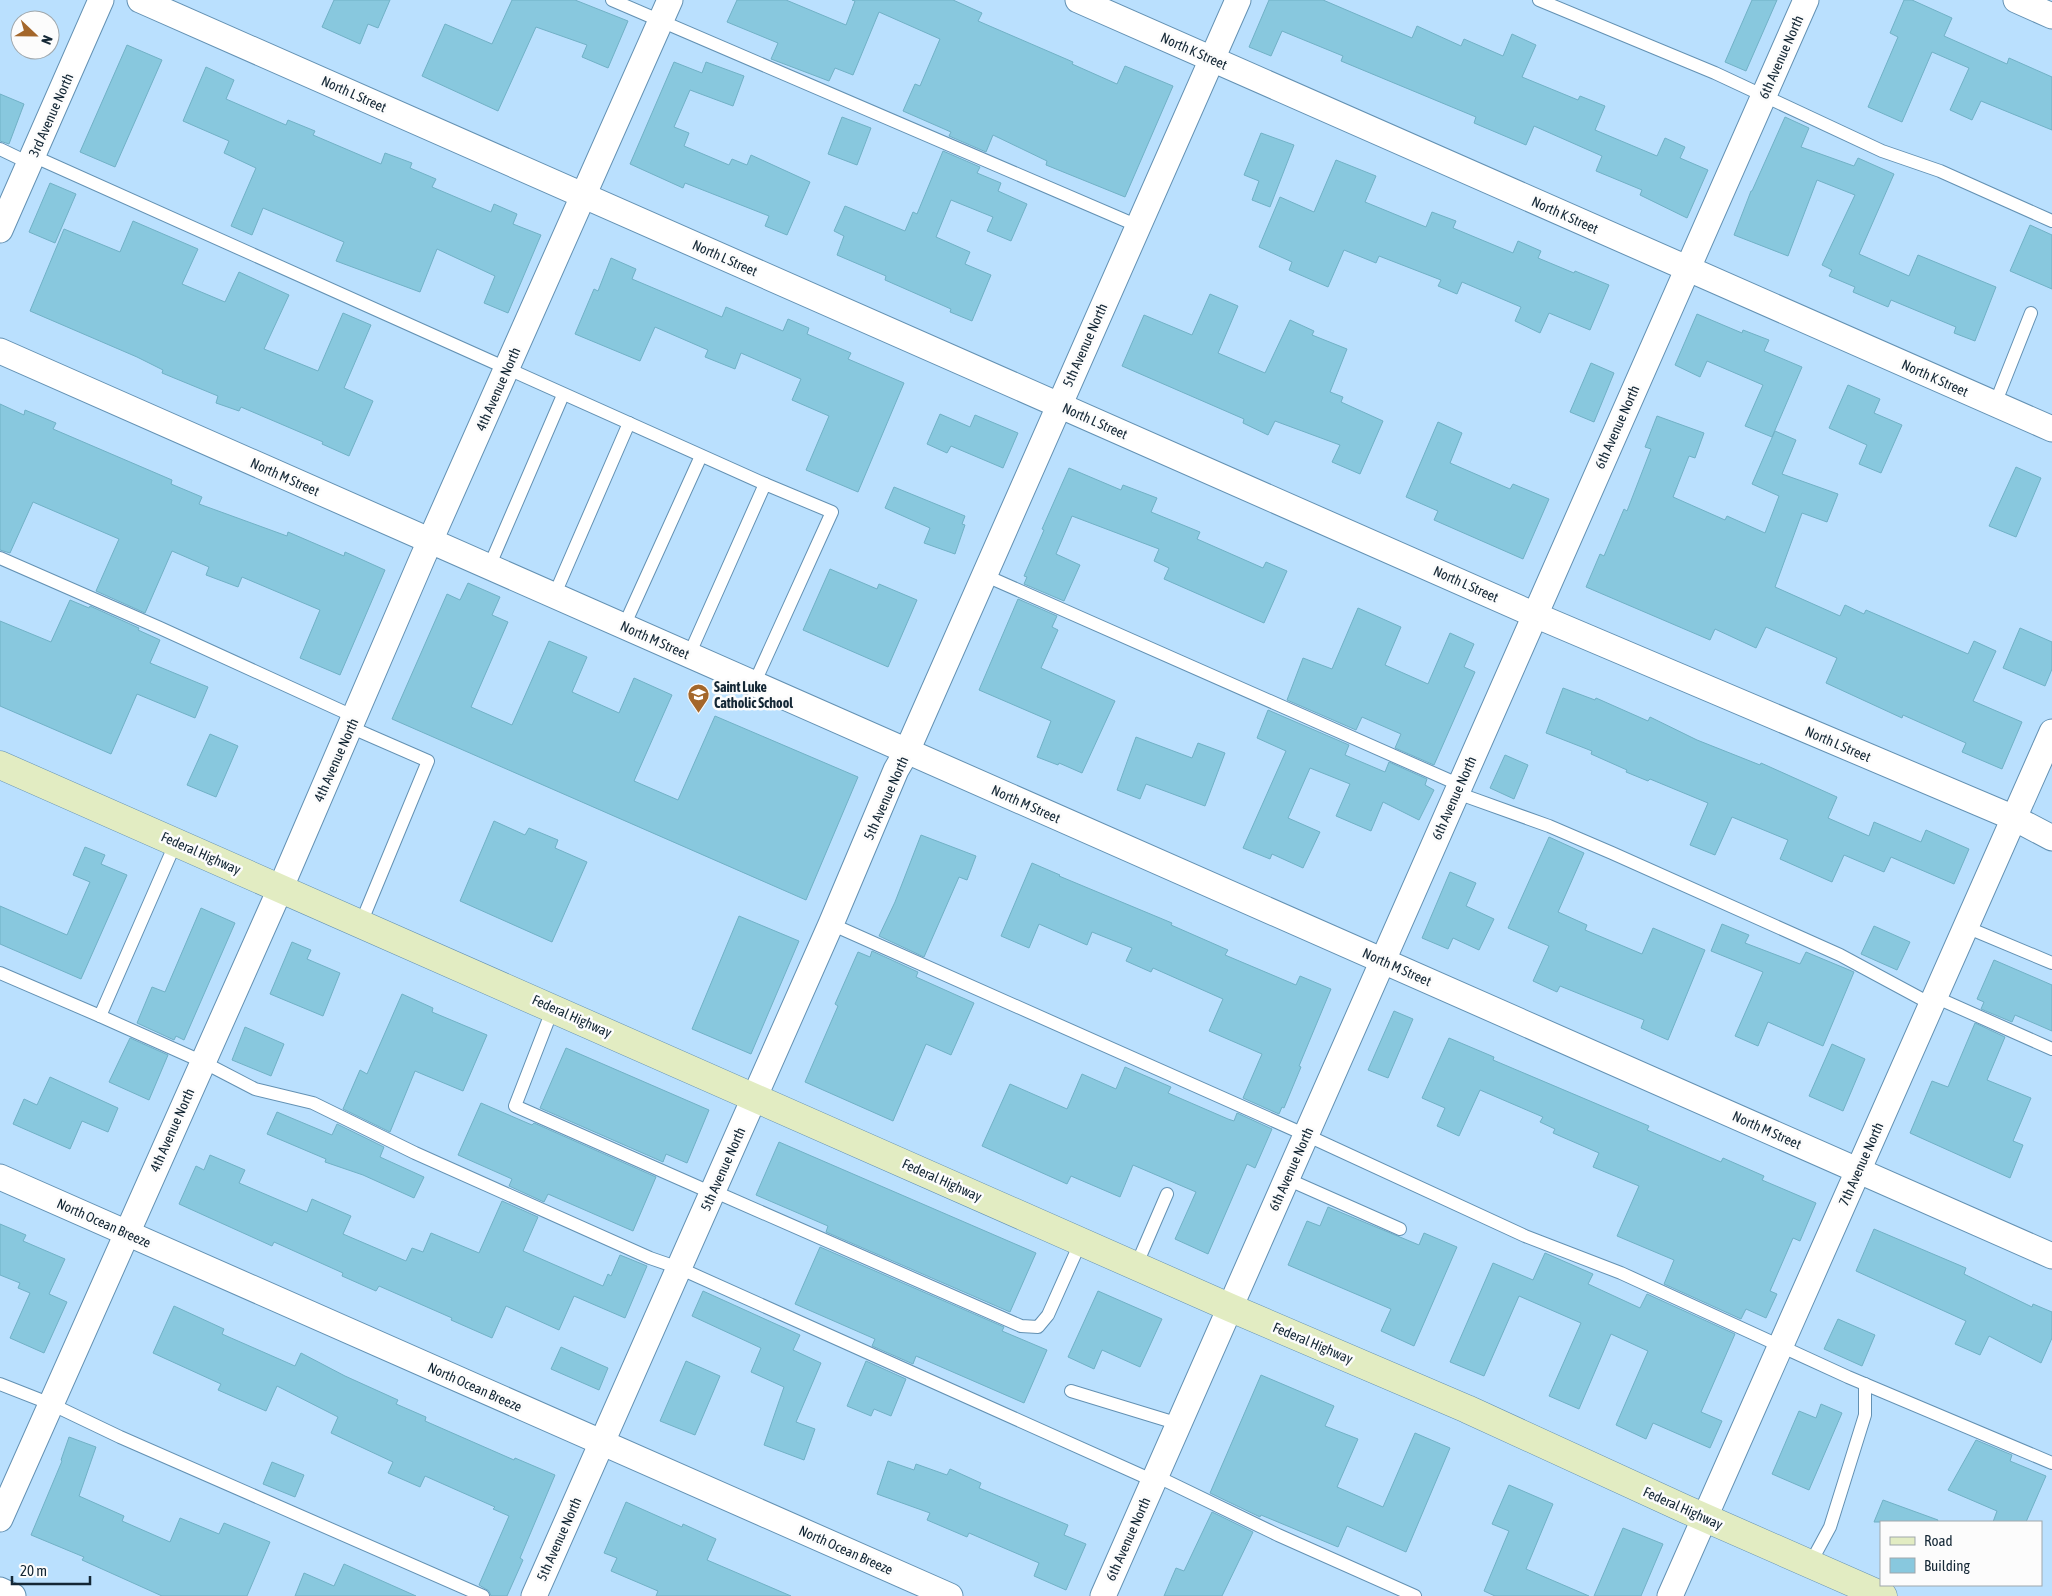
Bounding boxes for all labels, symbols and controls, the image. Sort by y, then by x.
north arrow [10,10,60,60]
street label: 6th Avenue North [1755,13,1807,101]
street label: North K Street [1158,29,1230,73]
text: N [38,33,56,47]
street label: 3rd Avenue North [25,71,77,159]
street label: North L Street [319,73,389,115]
street label: North K Street [1529,193,1601,237]
street label: North L Street [690,237,760,279]
street label: 5th Avenue North [1059,301,1111,389]
street label: 4th Avenue North [472,345,524,433]
street label: North K Street [1899,356,1971,400]
street label: 6th Avenue North [1591,383,1643,471]
street label: North L Street [1060,400,1130,442]
street label: North M Street [248,455,322,499]
street label: North L Street [1431,563,1501,605]
street label: North M Street [618,618,692,662]
place label: Saint Luke Catholic School [714,679,793,711]
school or university icon: Saint Luke Catholic School [686,683,710,714]
street label: 4th Avenue North [310,716,362,804]
street label: North L Street [1803,723,1873,765]
street label: 5th Avenue North [860,754,912,842]
street label: 6th Avenue North [1428,754,1480,842]
street label: North M Street [989,782,1063,826]
street label: Federal Highway [159,828,243,878]
street label: North M Street [1360,945,1434,989]
street label: Federal Highway [530,991,614,1041]
street label: 4th Avenue North [146,1086,198,1174]
street label: North M Street [1730,1108,1804,1152]
street label: 7th Avenue North [1835,1120,1887,1208]
street label: 5th Avenue North [697,1125,749,1213]
street label: 6th Avenue North [1265,1125,1317,1213]
street label: Federal Highway [900,1155,984,1205]
street label: North Ocean Breeze [55,1195,153,1251]
street label: Federal Highway [1271,1319,1356,1367]
street label: North Ocean Breeze [426,1359,524,1415]
street label: Federal Highway [1641,1483,1725,1533]
street label: 5th Avenue North [533,1495,585,1583]
street label: 6th Avenue North [1102,1495,1154,1583]
legend [1880,1521,2042,1586]
street label: North Ocean Breeze [797,1522,895,1578]
text: Road [1924,1532,1953,1549]
scale bar [12,1554,90,1586]
text: Building [1924,1557,1970,1574]
text: 20 m [20,1562,47,1579]

